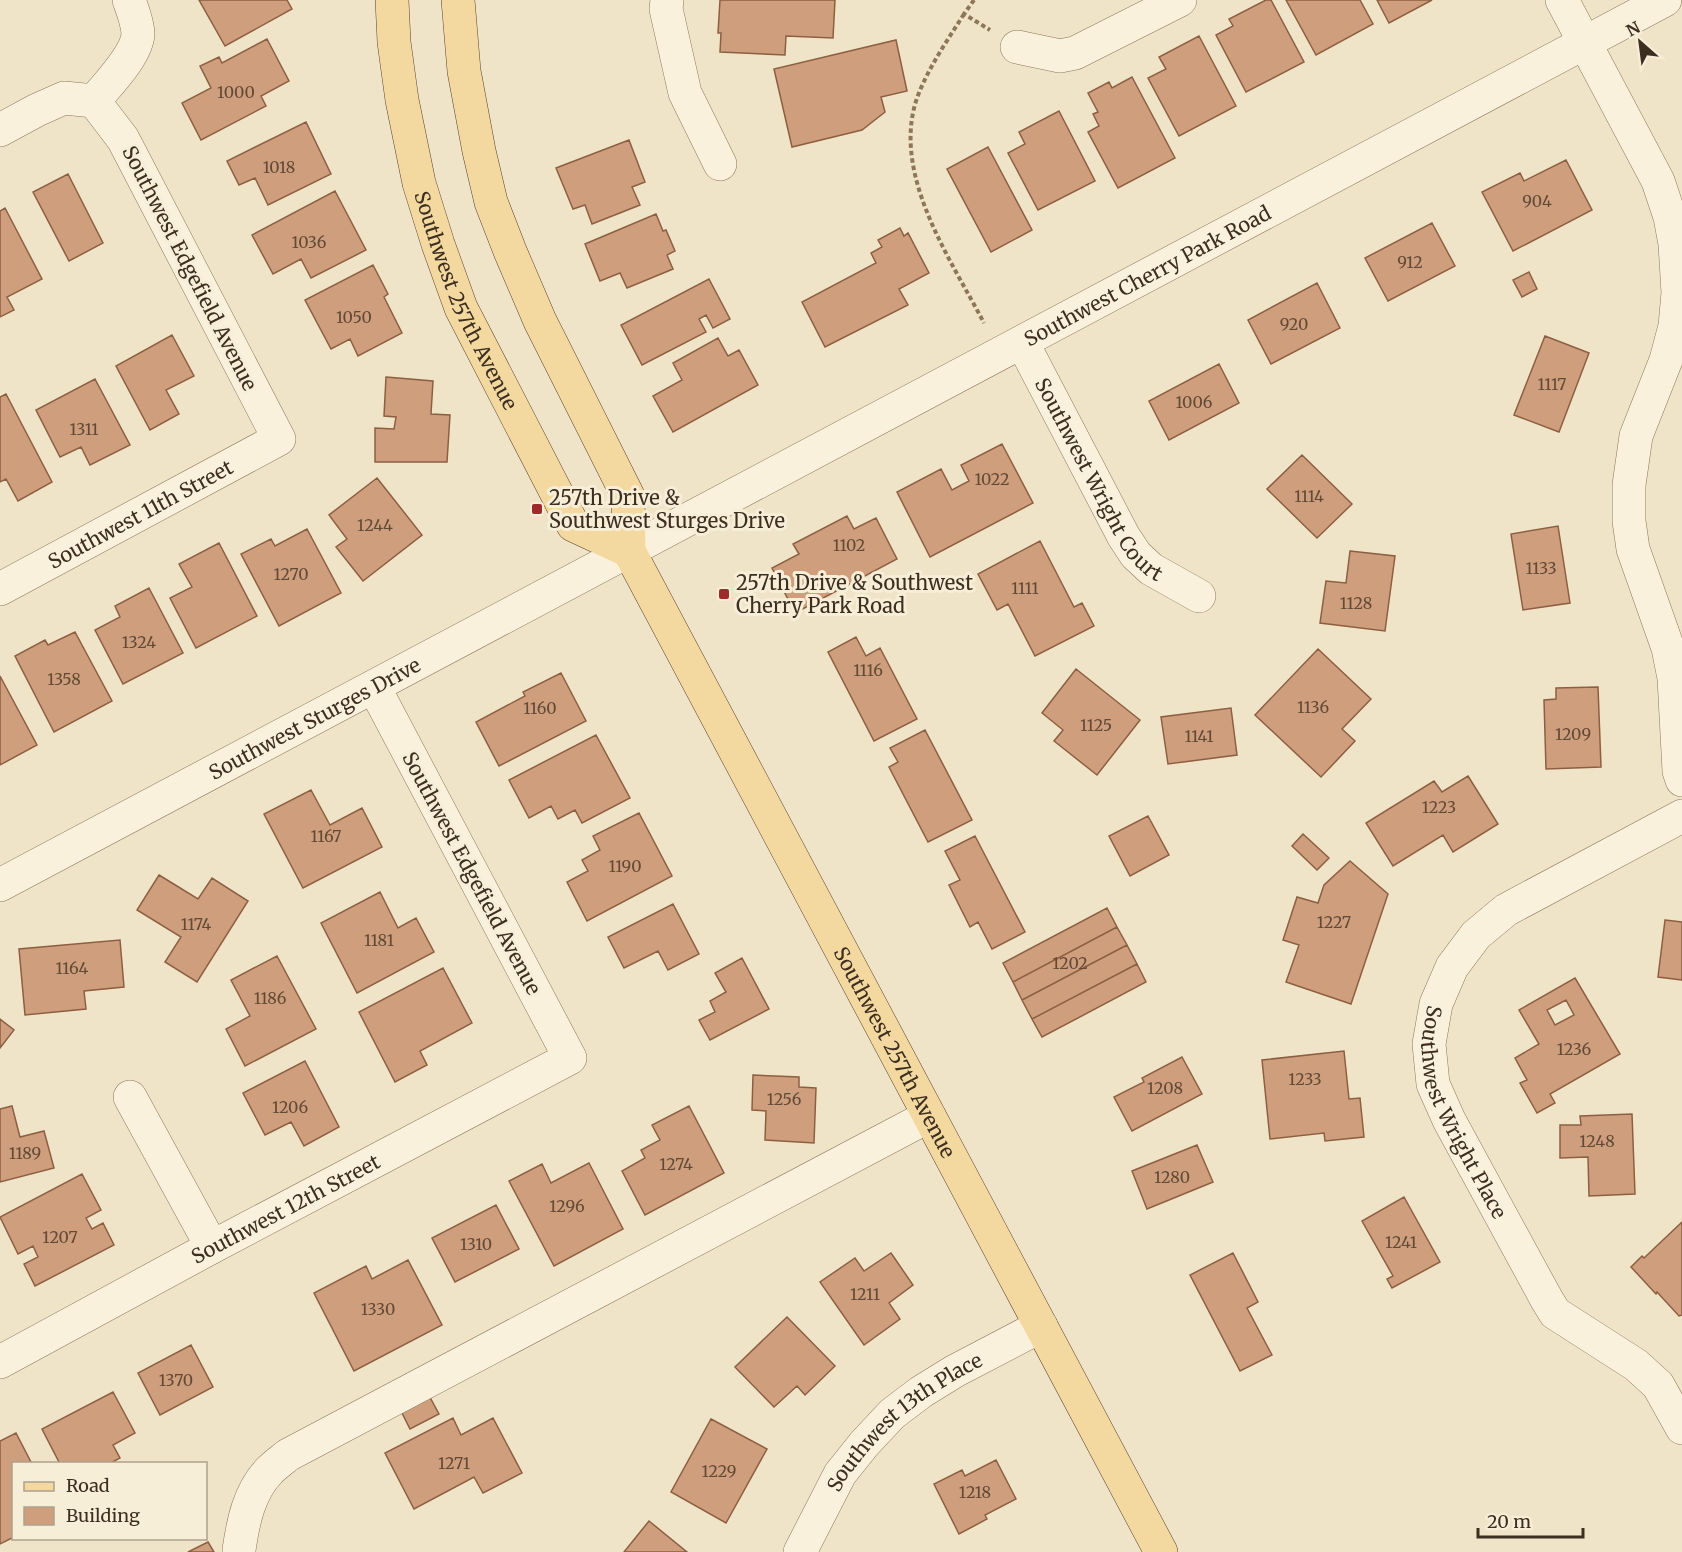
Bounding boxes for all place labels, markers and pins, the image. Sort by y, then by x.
place label: 257th Drive & Southwest Sturges Drive [549,485,785,533]
marker: 257th Drive & Southwest Sturges Drive [530,502,544,516]
place label: 257th Drive & Southwest Cherry Park Road [736,570,973,618]
marker: 257th Drive & Southwest Cherry Park Road [717,587,731,601]

